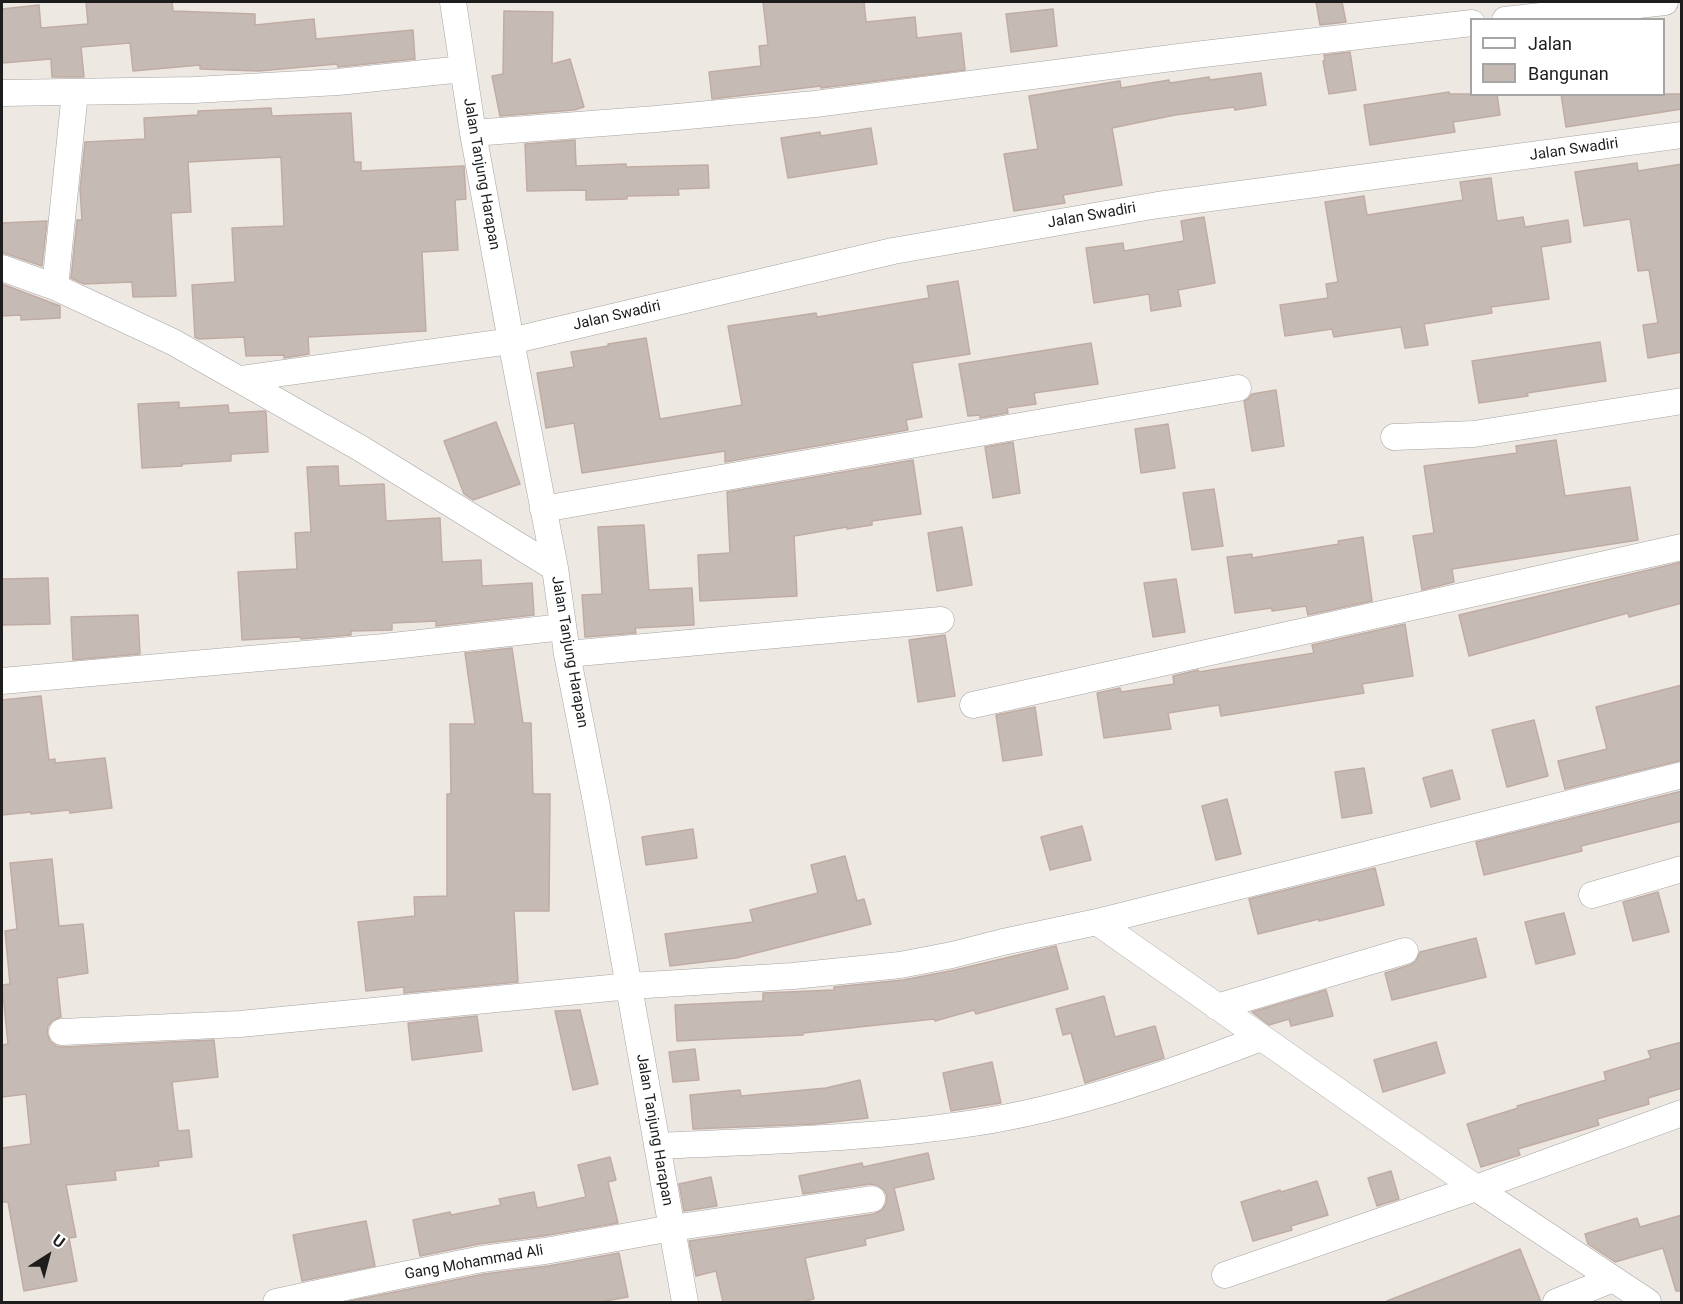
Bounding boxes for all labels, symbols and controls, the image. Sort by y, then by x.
legend [1470,18,1665,96]
text: Jalan [1528,33,1572,54]
text: Bangunan [1528,63,1609,84]
street label: Jalan Tanjung Harapan [459,97,503,251]
street label: Jalan Swadiri [1528,135,1620,165]
street label: Jalan Swadiri [1046,199,1138,233]
street label: Jalan Swadiri [571,297,663,335]
street label: Jalan Tanjung Harapan [547,575,591,729]
street label: Jalan Tanjung Harapan [632,1053,676,1207]
north arrow [18,1226,78,1286]
text: U [49,1230,69,1252]
street label: Gang Mohammad Ali [403,1242,545,1284]

